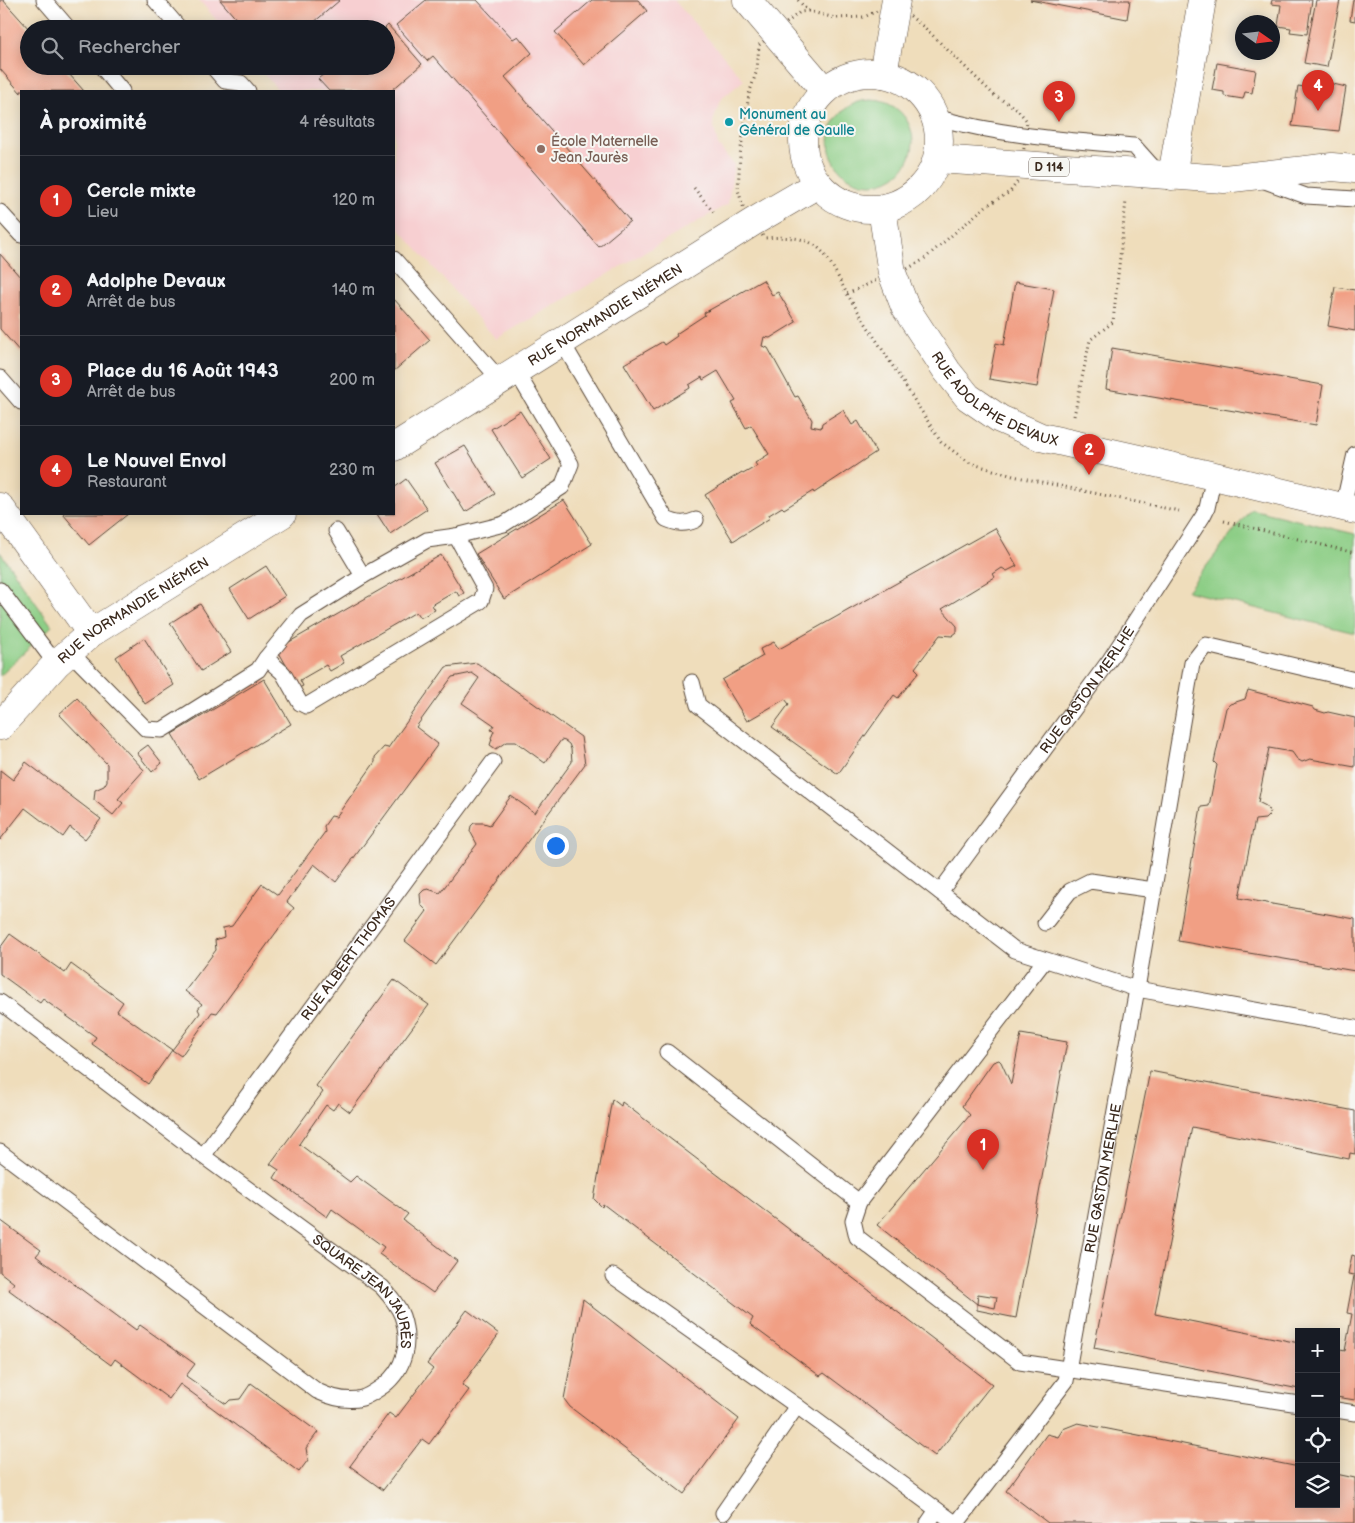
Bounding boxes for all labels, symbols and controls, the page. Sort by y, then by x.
north arrow [1235,15,1280,60]
search box [20,20,395,75]
icon: search [38,34,66,62]
text: Rechercher [78,36,180,59]
pin: 4 [1302,70,1334,111]
pin: 3 [1043,81,1075,122]
place label: Monument au Général de Gaulle [739,106,855,139]
text: À proximité [40,110,147,135]
text: 4 résultats [299,113,375,132]
marker: Monument au Général de Gaulle [723,116,735,128]
place label: École Maternelle Jean Jaurès [551,132,658,166]
marker: École Maternelle Jean Jaurès [535,143,547,155]
road number: D 114 [1029,158,1069,176]
text: Cercle mixte [87,180,196,203]
text: 1 [53,191,59,210]
text: 120 m [332,191,375,210]
text: Lieu [87,203,118,222]
street label: RUE NORMANDIE NIÉMEN [525,260,685,369]
text: Adolphe Devaux [87,270,225,293]
text: 2 [51,281,61,300]
text: 140 m [332,281,375,300]
text: Arrêt de bus [87,293,176,312]
street label: RUE ADOLPHE DEVAUX [928,348,1060,449]
text: Place du 16 Août 1943 [87,360,279,383]
text: 3 [51,371,61,390]
text: 200 m [329,371,375,390]
text: Arrêt de bus [87,383,176,402]
pin: 2 [1073,434,1105,475]
text: Le Nouvel Envol [87,450,226,473]
text: 4 [51,461,61,480]
text: 230 m [329,461,375,480]
text: Restaurant [87,473,167,492]
street label: RUE NORMANDIE NIÉMEN [54,553,212,667]
street label: RUE GASTON MERLHE [1036,623,1138,756]
your location [543,833,569,859]
street label: RUE ALBERT THOMAS [297,894,399,1024]
street label: RUE GASTON MERLHE [1081,1102,1125,1254]
pin: 1 [967,1129,999,1170]
street label: SQUARE JEAN JAURÈS [309,1231,416,1349]
map controls [1295,1328,1340,1508]
button: + [1295,1328,1340,1373]
button: − [1295,1373,1340,1418]
button: locate [1295,1418,1340,1463]
button: layers [1295,1463,1340,1508]

